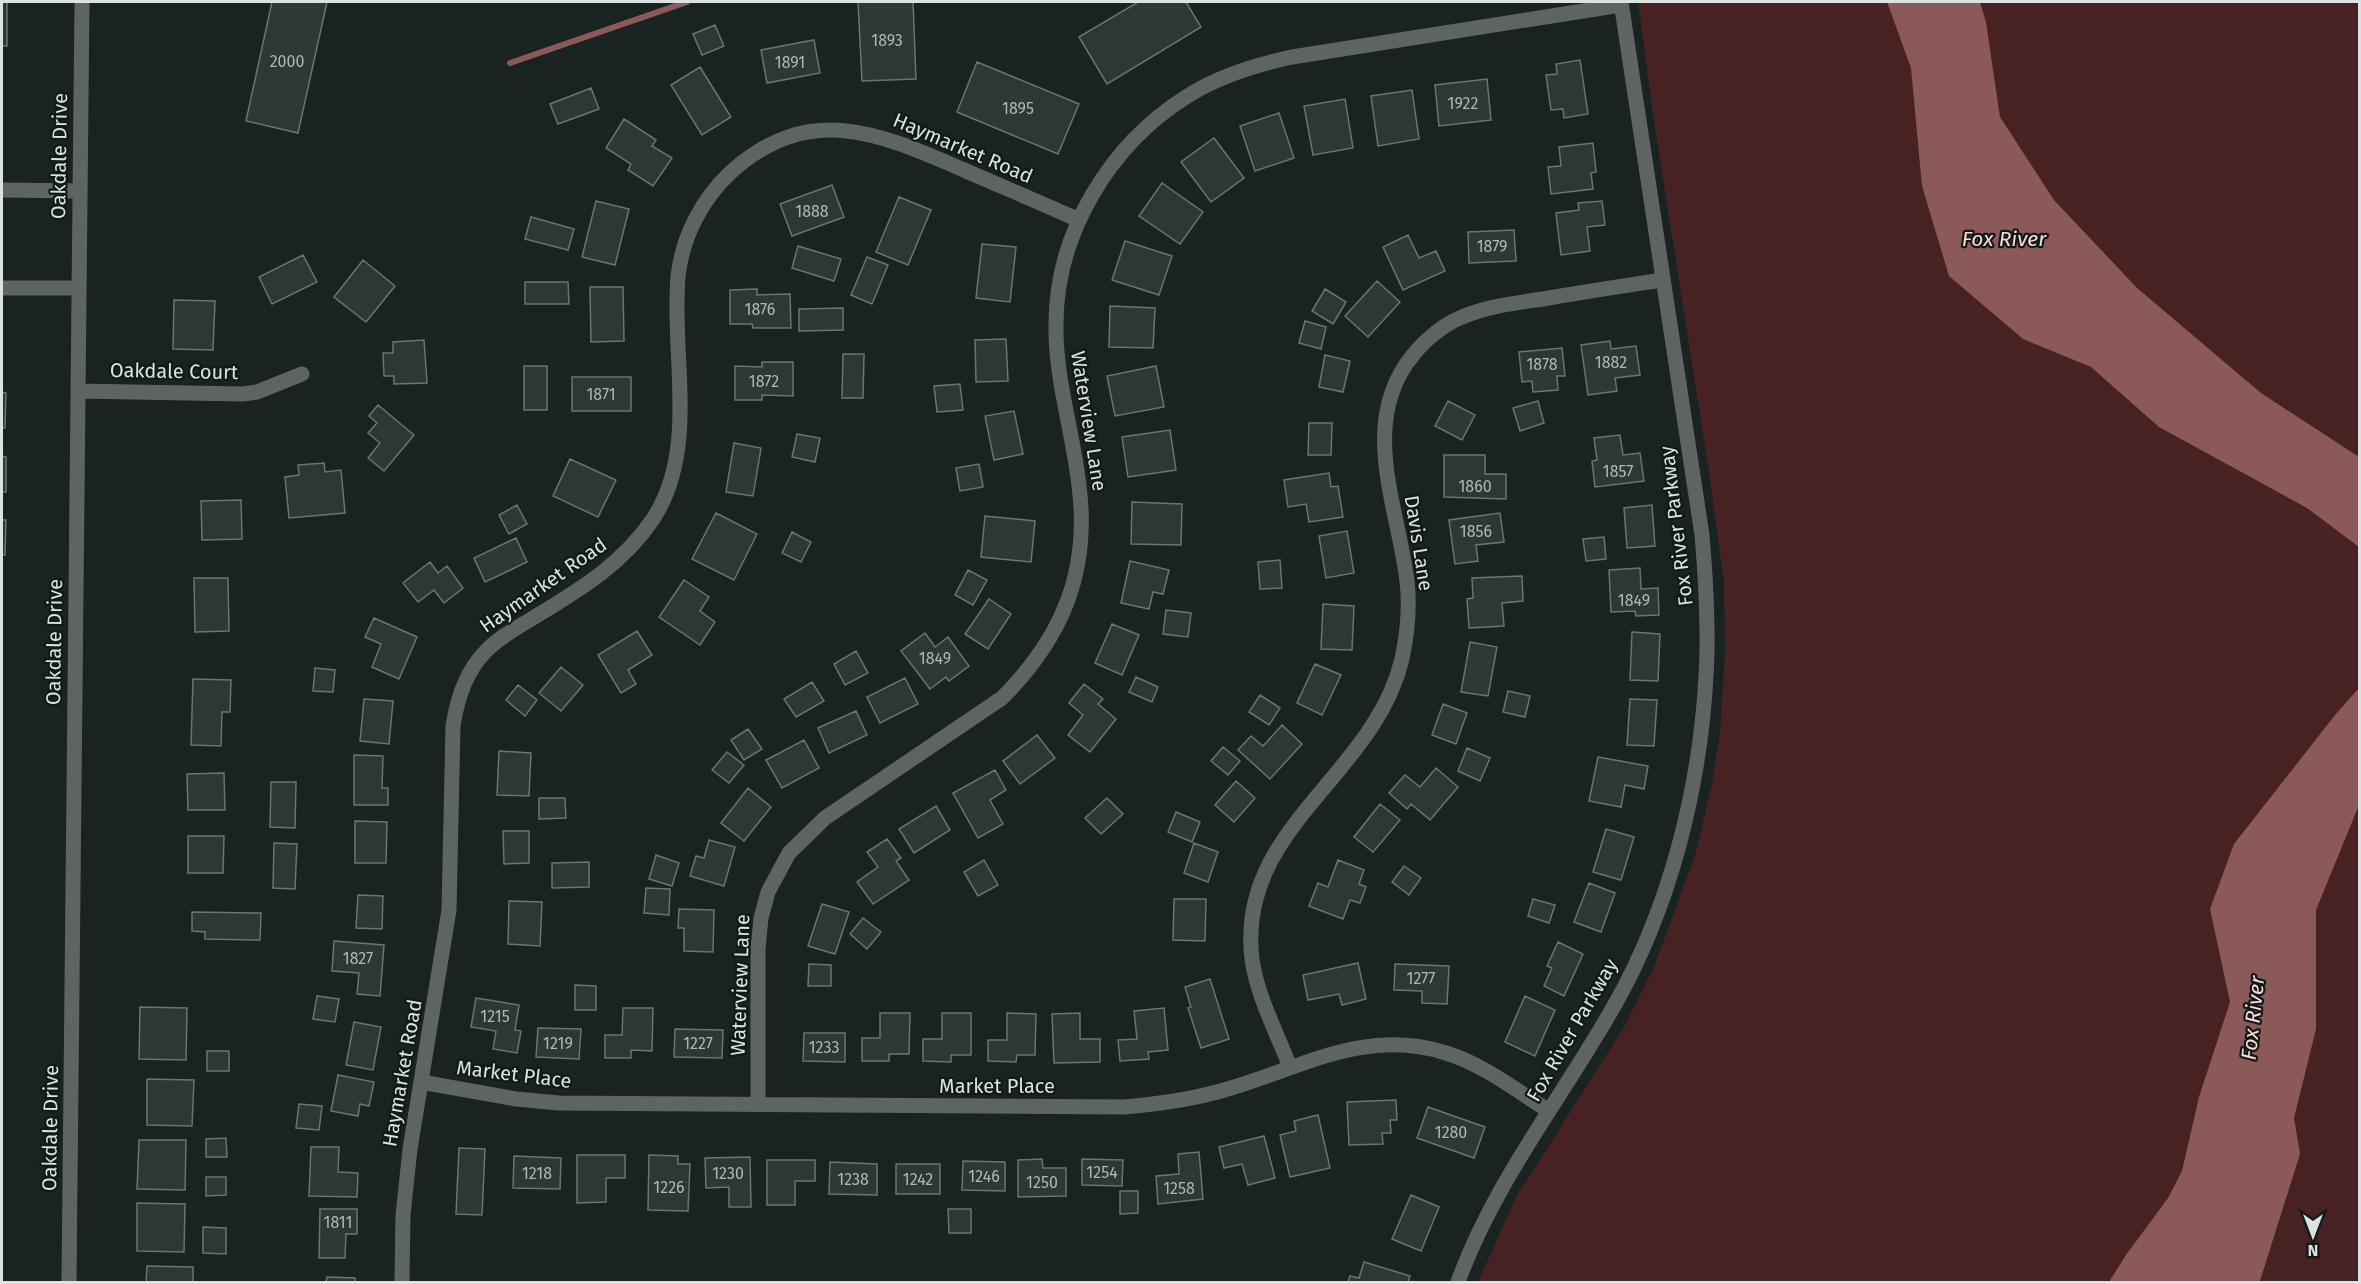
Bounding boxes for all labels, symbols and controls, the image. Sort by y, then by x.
house number: 1893 [871,31,903,50]
house number: 2000 [270,52,304,71]
house number: 1891 [775,53,805,72]
street label: Oakdale Drive [46,93,72,219]
house number: 1922 [1448,94,1478,113]
house number: 1895 [1002,99,1034,118]
street label: Haymarket Road [890,108,1036,188]
house number: 1888 [795,202,829,221]
water label: Fox River [1962,226,2047,252]
house number: 1879 [1477,237,1507,256]
house number: 1876 [745,300,775,319]
street label: Waterview Lane [1066,349,1112,493]
house number: 1882 [1595,353,1627,372]
house number: 1878 [1526,355,1558,374]
street label: Oakdale Court [110,358,239,384]
house number: 1872 [749,372,779,391]
house number: 1871 [586,385,616,404]
street label: Fox River Parkway [1654,445,1698,607]
house number: 1857 [1603,462,1633,481]
house number: 1860 [1458,477,1492,496]
street label: Davis Lane [1400,493,1438,593]
house number: 1856 [1460,522,1492,541]
street label: Haymarket Road [475,532,611,638]
street label: Oakdale Drive [41,579,67,705]
house number: 1849 [1618,591,1650,610]
house number: 1849 [919,649,951,668]
street label: Waterview Lane [726,914,754,1056]
house number: 1827 [343,949,373,968]
street label: Fox River Parkway [1521,954,1623,1106]
house number: 1277 [1407,969,1435,988]
water label: Fox River [2236,974,2270,1061]
street label: Haymarket Road [377,997,427,1149]
house number: 1215 [480,1007,510,1026]
house number: 1219 [543,1034,573,1053]
house number: 1227 [683,1034,713,1053]
house number: 1233 [809,1038,839,1057]
street label: Market Place [455,1055,573,1093]
street label: Oakdale Drive [37,1065,63,1191]
street label: Market Place [939,1074,1055,1098]
house number: 1280 [1435,1123,1467,1142]
house number: 1254 [1086,1163,1118,1182]
house number: 1218 [522,1164,552,1183]
house number: 1230 [712,1164,744,1183]
house number: 1246 [968,1167,1000,1186]
house number: 1238 [837,1170,869,1189]
house number: 1242 [903,1170,933,1189]
house number: 1250 [1026,1173,1058,1192]
house number: 1226 [653,1178,685,1197]
house number: 1258 [1163,1179,1195,1198]
north arrow [2283,1206,2343,1266]
house number: 1811 [324,1213,352,1232]
text: N [2308,1241,2318,1260]

